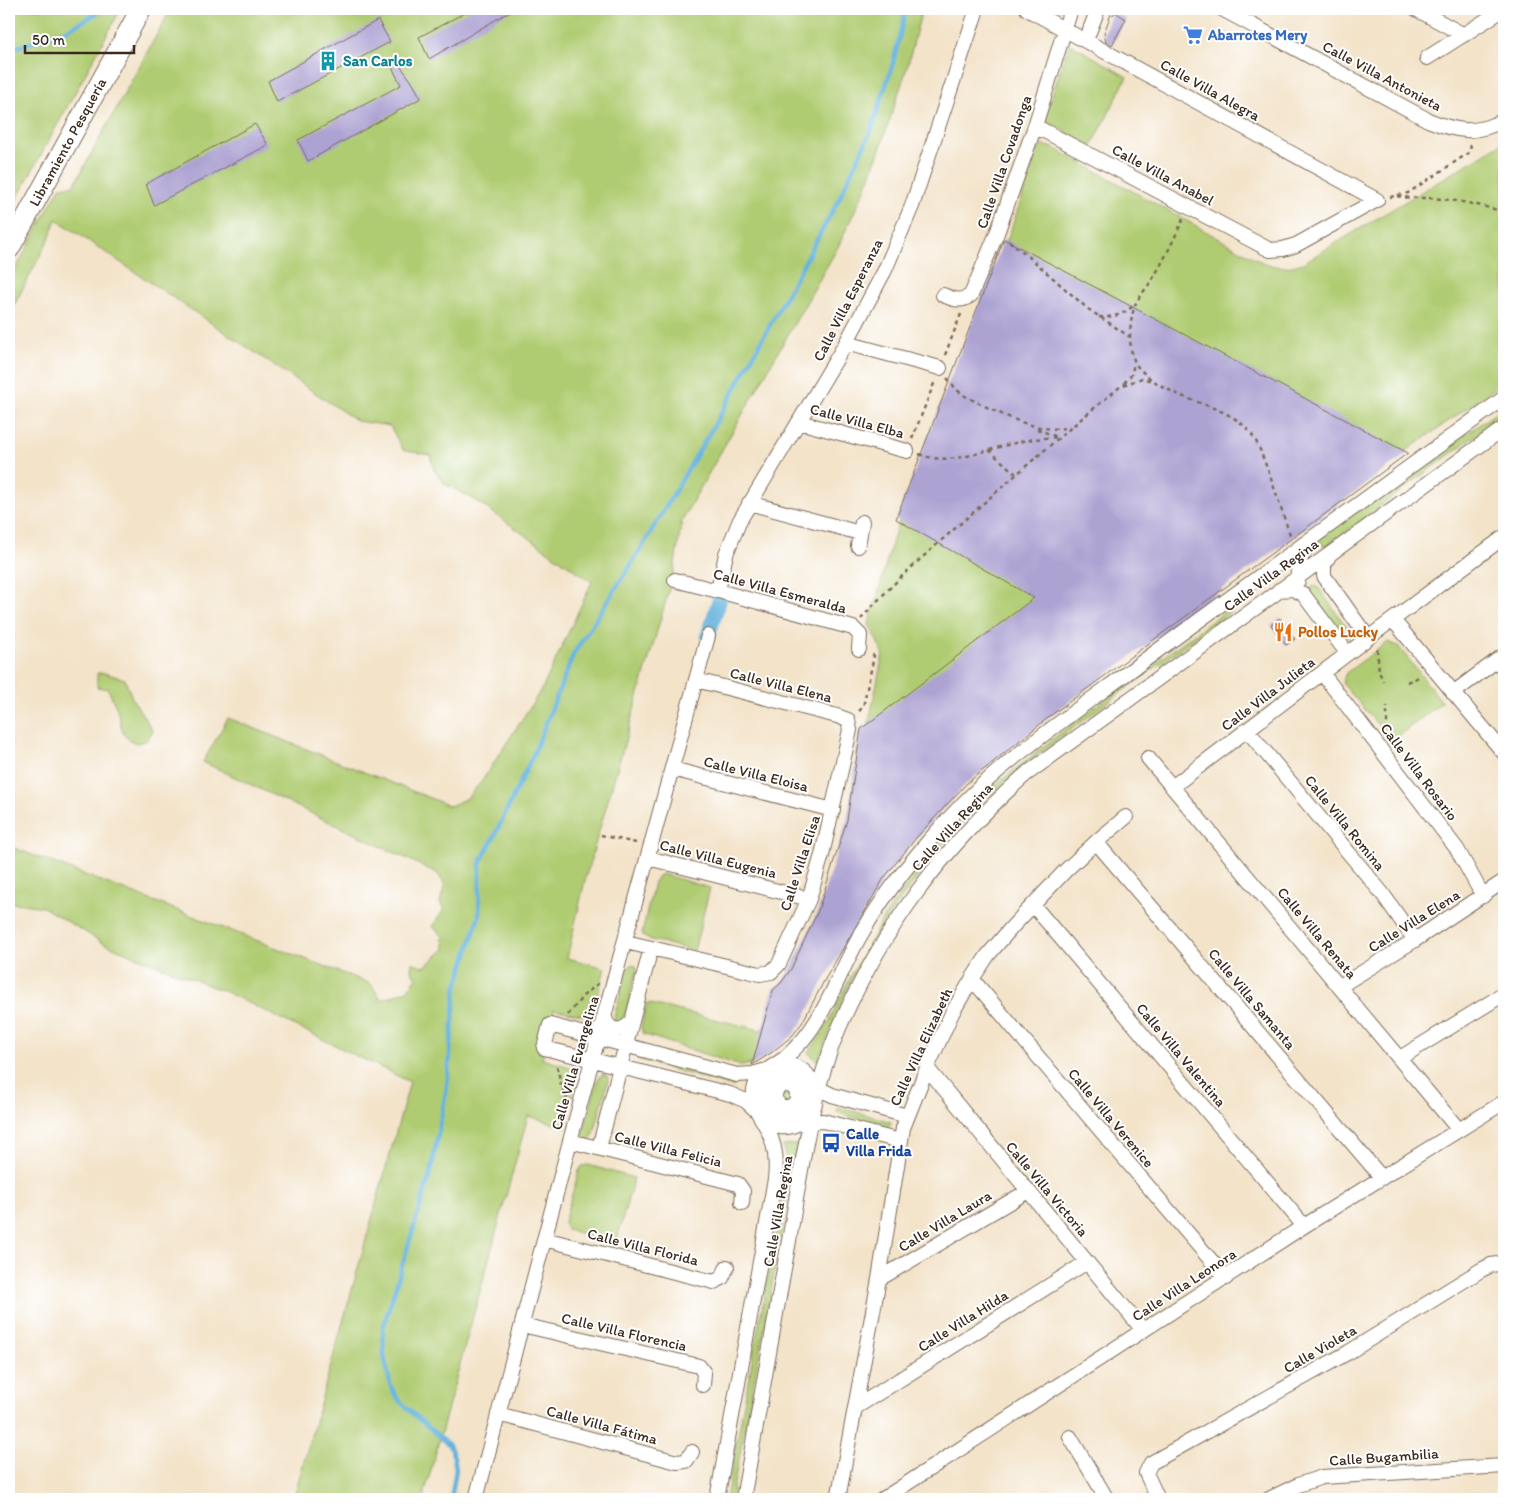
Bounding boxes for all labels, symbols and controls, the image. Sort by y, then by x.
scale bar [25,22,134,54]
supermarket icon: Abarrotes Mery [1182,24,1204,46]
place label: Abarrotes Mery [1207,26,1308,45]
text: 50 m [32,31,65,49]
street label: Calle Villa Antonieta [1319,37,1445,115]
building icon: San Carlos [317,50,339,72]
place label: San Carlos [343,52,413,70]
street label: Calle Villa Alegra [1157,55,1263,125]
street label: Libramiento Pesquería [25,74,110,210]
street label: Calle Villa Covadonga [973,92,1036,231]
street label: Calle Villa Anabel [1109,141,1218,210]
street label: Calle Villa Esperanza [809,235,887,364]
street label: Calle Villa Elba [808,400,907,442]
street label: Calle Villa Regina [1220,534,1322,615]
street label: Calle Villa Esmeralda [711,565,849,618]
restaurant icon: Pollos Lucky [1272,621,1294,643]
place label: Pollos Lucky [1298,623,1379,642]
street label: Calle Villa Julieta [1218,653,1319,735]
street label: Calle Villa Elena [728,664,834,706]
street label: Calle Villa Rosario [1376,720,1462,824]
street label: Calle Villa Eloisa [702,752,810,796]
street label: Calle Villa Romina [1301,772,1389,875]
street label: Calle Villa Regina [908,779,997,875]
street label: Calle Villa Elisa [776,813,824,913]
street label: Calle Villa Eugenia [658,836,779,882]
street label: Calle Villa Renata [1273,883,1361,983]
street label: Calle Villa Elena [1365,886,1463,956]
street label: Calle Villa Samanta [1204,945,1300,1053]
street label: Calle Villa Elizabeth [886,985,956,1109]
street label: Calle Villa Evangelina [547,993,603,1132]
street label: Calle Villa Valentina [1132,999,1230,1111]
street label: Calle Villa Verenice [1064,1065,1158,1171]
place label: Calle Villa Frida [846,1125,912,1160]
street label: Calle Villa Felicia [613,1127,724,1171]
bus stop icon: Calle Villa Frida [820,1132,842,1154]
street label: Calle Villa Victoria [1002,1138,1092,1241]
street label: Calle Villa Regina [759,1154,797,1268]
street label: Calle Villa Laura [895,1186,995,1256]
street label: Calle Villa Florida [585,1224,701,1270]
street label: Calle Villa Leonora [1129,1244,1240,1325]
street label: Calle Villa Hilda [914,1286,1012,1356]
street label: Calle Villa Florencia [560,1309,689,1355]
street label: Calle Violeta [1280,1321,1360,1377]
street label: Calle Villa Fátima [545,1402,660,1449]
street label: Calle Bugambilia [1329,1444,1440,1470]

